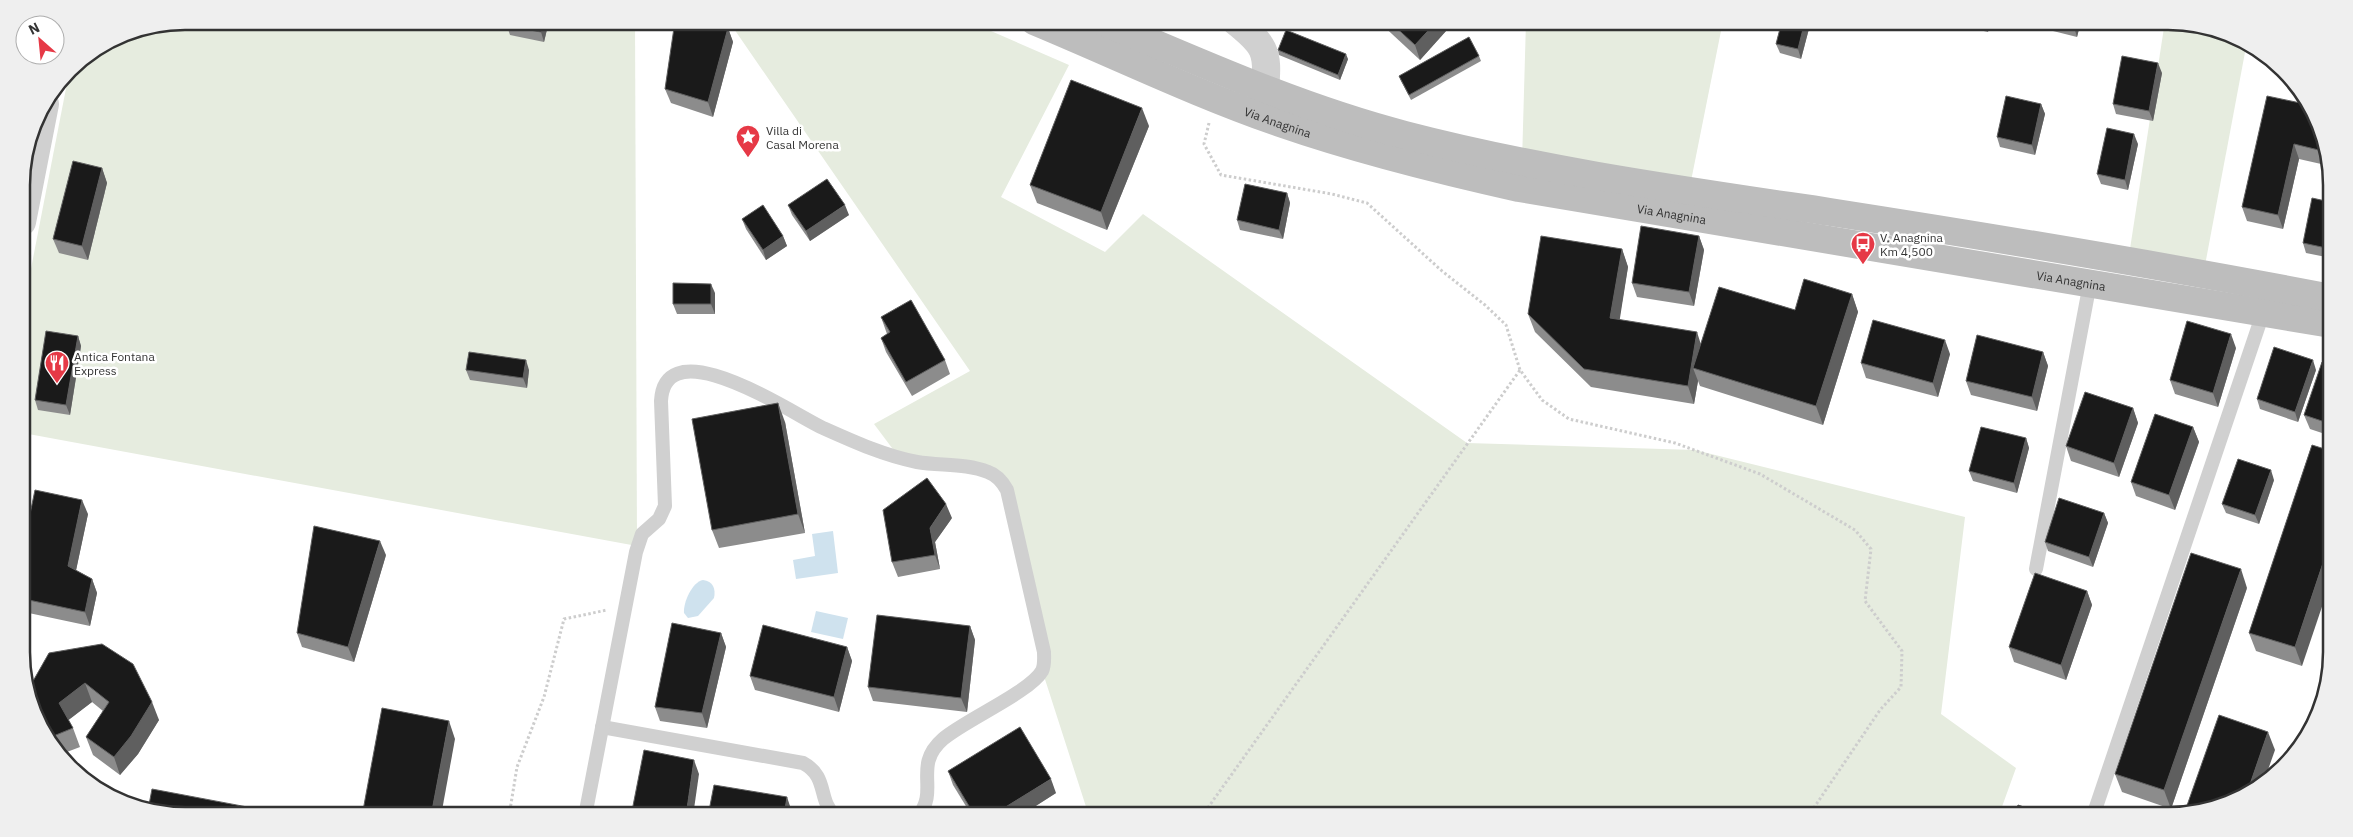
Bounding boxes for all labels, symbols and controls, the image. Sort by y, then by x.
north arrow [15,15,65,65]
text: N [25,18,43,39]
street label: Via Anagnina [1242,103,1314,141]
place label: Villa di Casal Morena [766,123,839,152]
place icon: Villa di Casal Morena [735,124,761,158]
street label: Via Anagnina [1636,200,1708,227]
place label: V. Anagnina Km 4,500 [1880,230,1944,259]
bus stop icon: V. Anagnina Km 4,500 [1850,231,1876,265]
street label: Via Anagnina [2035,267,2107,294]
place label: Antica Fontana Express [74,349,155,378]
restaurant icon: Antica Fontana Express [44,350,70,384]

